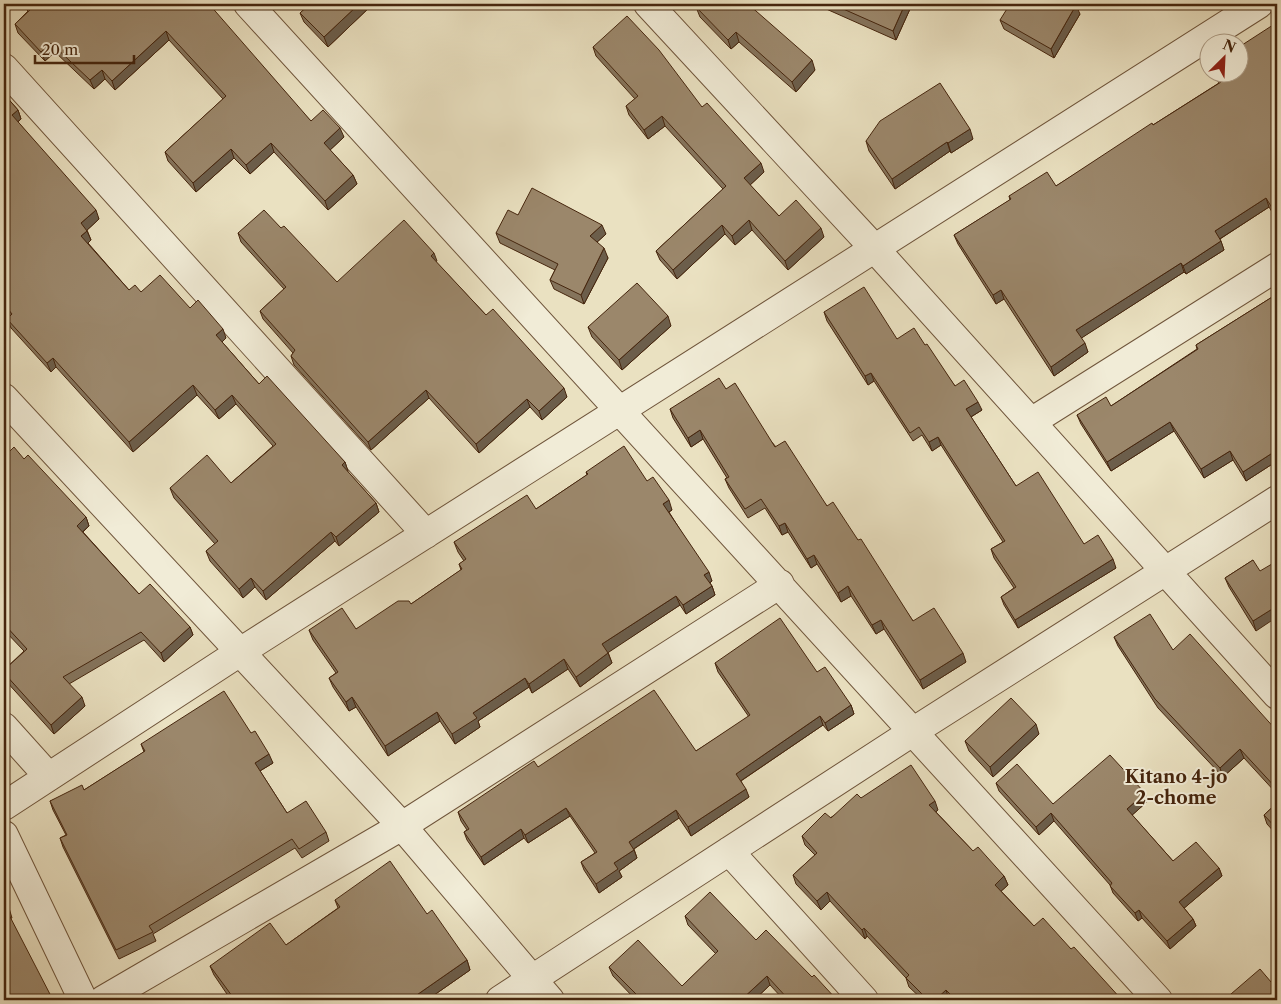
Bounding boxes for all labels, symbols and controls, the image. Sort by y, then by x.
scale bar [35,32,134,64]
north arrow [1198,32,1248,82]
text: N [1220,35,1239,57]
text: 20 m [42,40,78,59]
district label: Kitano 4-jo 2-chome [1125,766,1227,809]

